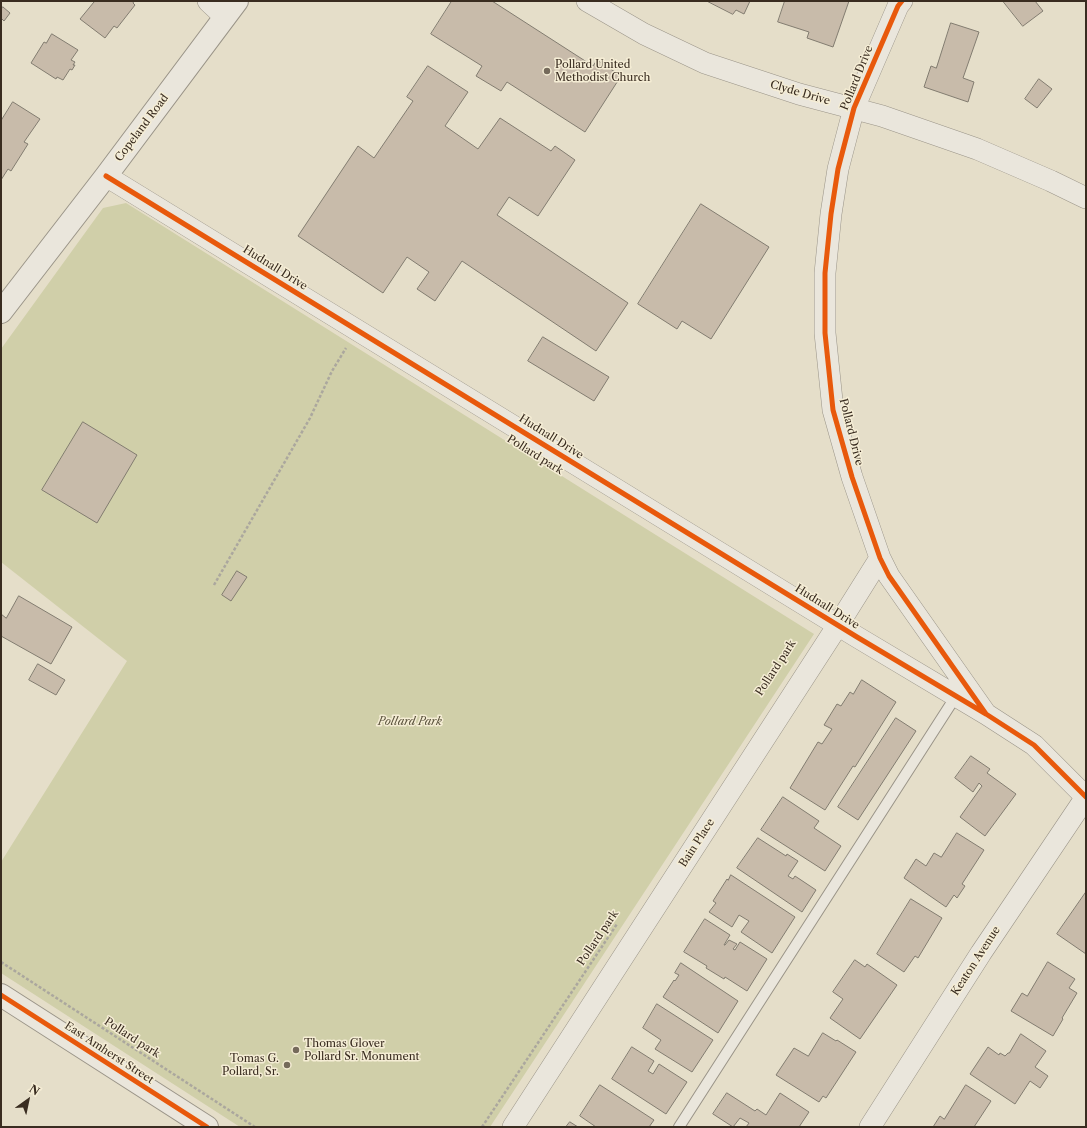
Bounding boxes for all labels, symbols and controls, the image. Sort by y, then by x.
street label: Pollard Drive [838,44,876,112]
place label: Pollard United Methodist Church [555,58,650,84]
marker: Pollard United Methodist Church [542,66,552,76]
street label: Clyde Drive [768,78,832,108]
street label: Copeland Road [112,92,172,164]
street label: Hudnall Drive [240,243,310,293]
street label: Pollard Drive [836,397,866,467]
street label: Hudnall Drive [516,412,586,462]
street label: Pollard park [504,433,566,477]
street label: Hudnall Drive [792,582,862,632]
street label: Pollard park [753,638,799,698]
park label: Pollard Park [378,715,442,729]
street label: Bain Place [677,816,717,870]
street label: Pollard park [575,908,621,968]
street label: Keaton Avenue [949,924,1003,998]
street label: Pollard park [102,1015,162,1061]
street label: East Amherst Street [62,1019,156,1087]
place label: Thomas Glover Pollard Sr. Monument [304,1037,419,1063]
marker: Thomas Glover Pollard Sr. Monument [291,1045,301,1055]
place label: Tomas G. Pollard, Sr. [222,1052,279,1078]
marker: Tomas G. Pollard, Sr. [282,1060,292,1070]
north arrow [8,1080,48,1120]
text: N [27,1081,42,1098]

